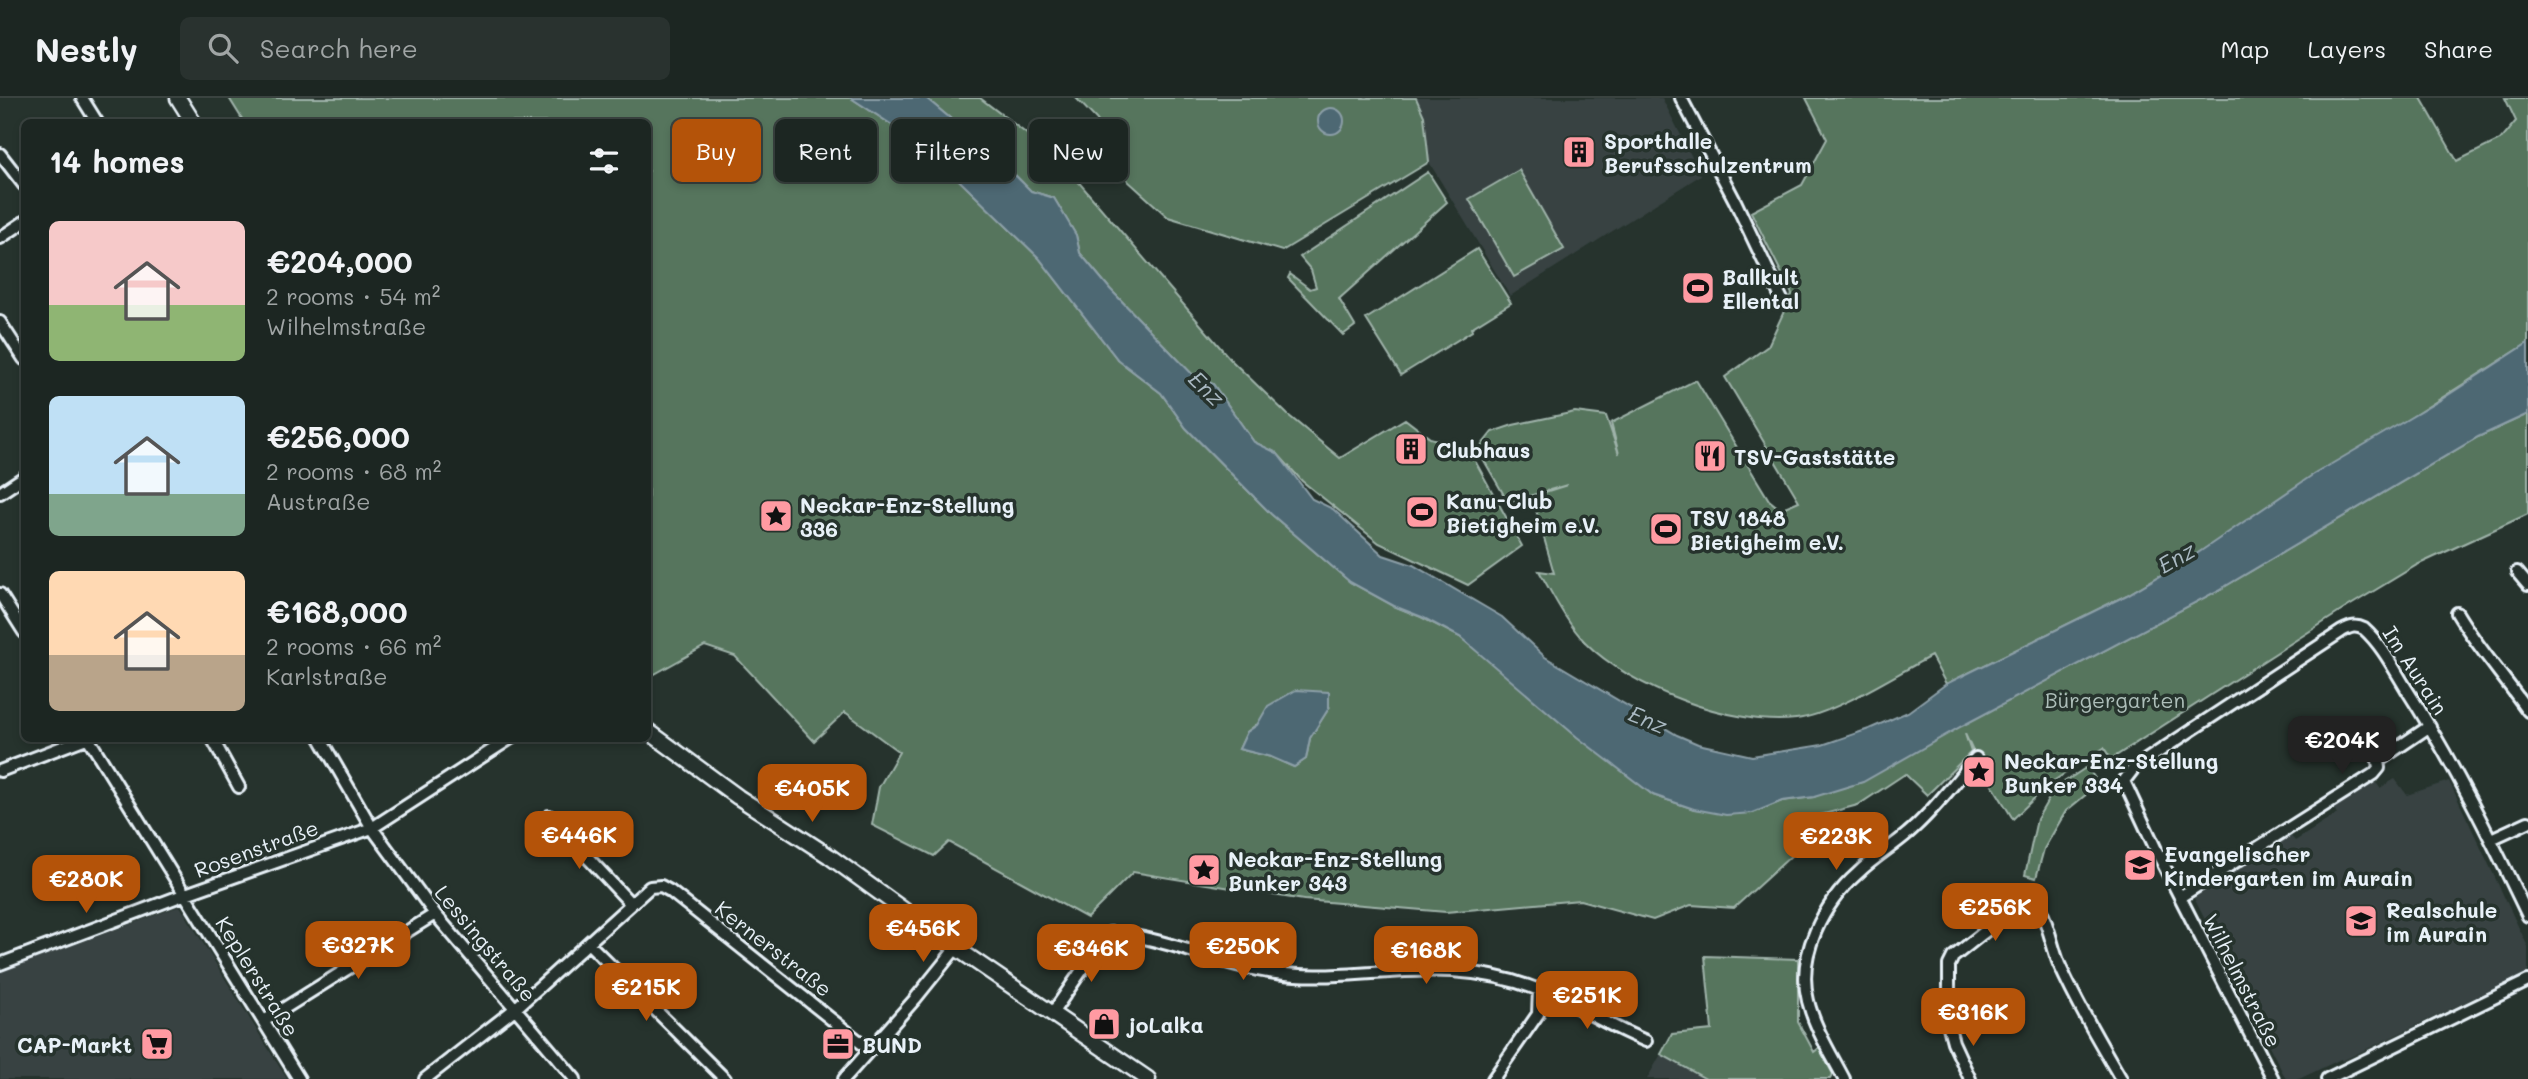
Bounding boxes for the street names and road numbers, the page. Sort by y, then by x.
street label: Im Aurain [2377,621,2455,719]
street label: Rosenstraße [190,813,322,883]
street label: Lessingstraße [429,879,543,1007]
street label: Kernerstraße [710,894,838,1002]
street label: Wilhelmstraße [2198,909,2288,1051]
street label: Keplerstraße [210,911,306,1041]

